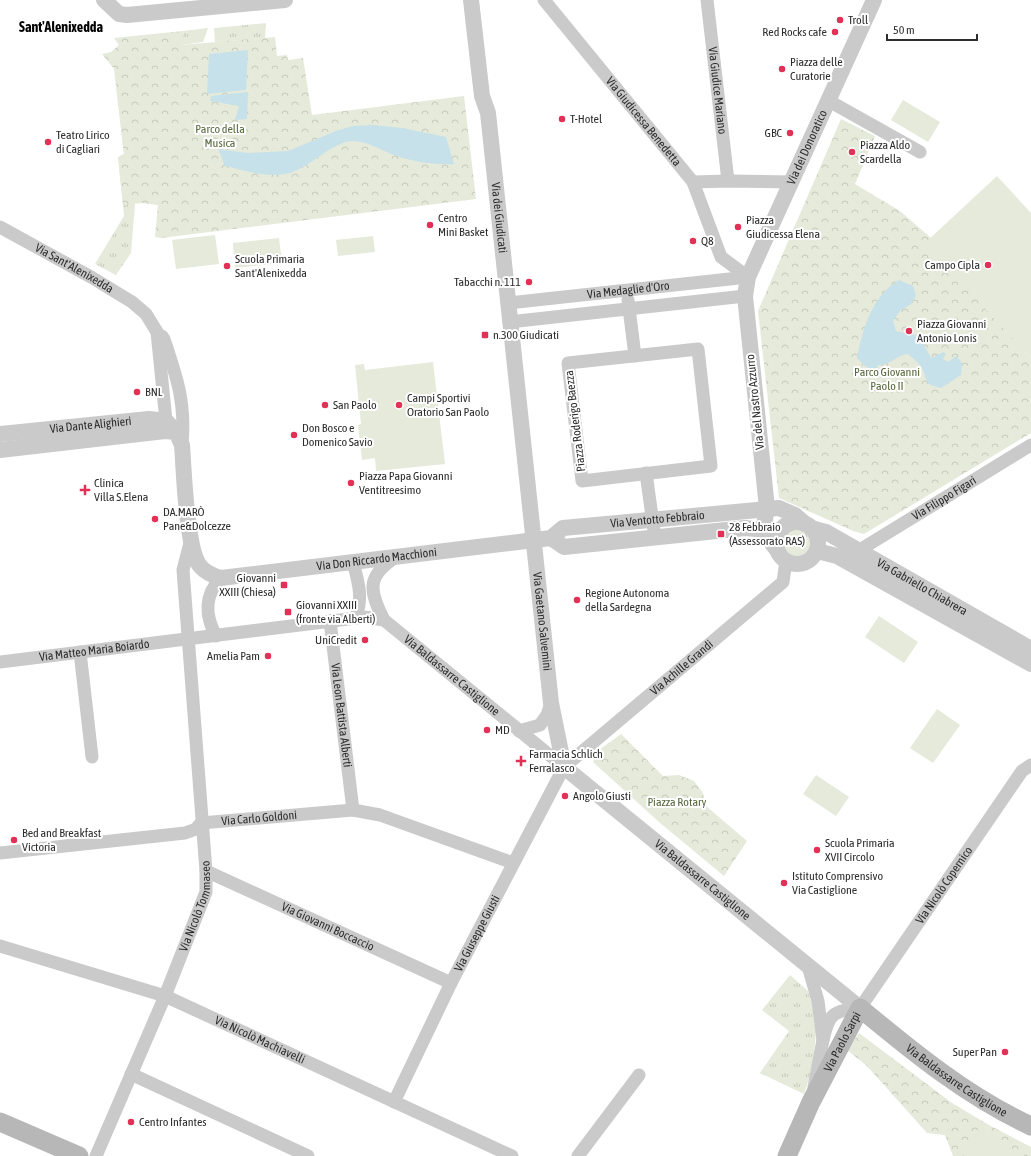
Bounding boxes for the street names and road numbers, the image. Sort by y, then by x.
street label: Via Giudice Mariano [705,46,730,135]
street label: Via Giudicessa Benedetta [603,74,684,169]
street label: Via dei Donoratico [784,107,830,187]
street label: Via dei Giudicati [488,182,510,254]
street label: Via Sant'Alenixedda [33,241,116,296]
street label: Via Medaglie d'Oro [586,279,671,301]
street label: Via del Nastro Azzurro [743,353,767,450]
street label: Piazza Roderigo Baezza [562,369,588,473]
street label: Via Dante Alighieri [49,414,132,436]
street label: Via Filippo Figari [910,473,979,523]
street label: Via Ventotto Febbraio [610,508,705,531]
street label: Via Don Riccardo Macchioni [316,545,438,573]
street label: Via Gabriello Chiabrera [874,555,970,618]
street label: Via Gaetano Salvemini [530,571,555,672]
street label: Via Baldassarre Castiglione [401,632,502,719]
street label: Via Matteo Maria Boiardo [38,637,151,664]
street label: Via Achille Grandi [647,637,716,698]
street label: Via Leon Battista Alberti [328,662,355,768]
street label: Via Carlo Goldoni [221,808,298,828]
street label: Via Baldassarre Castiglione [652,837,753,923]
street label: Via Nicolò Copernico [913,843,976,927]
street label: Via Nicolò Tommaseo [176,860,213,953]
street label: Via Giuseppe Giusti [451,893,503,974]
street label: Via Giovanni Boccaccio [279,900,377,954]
street label: Via Paolo Sarpi [821,1009,864,1074]
street label: Via Nicolò Machiavelli [213,1013,307,1067]
street label: Via Baldassarre Castiglione [903,1041,1010,1120]

